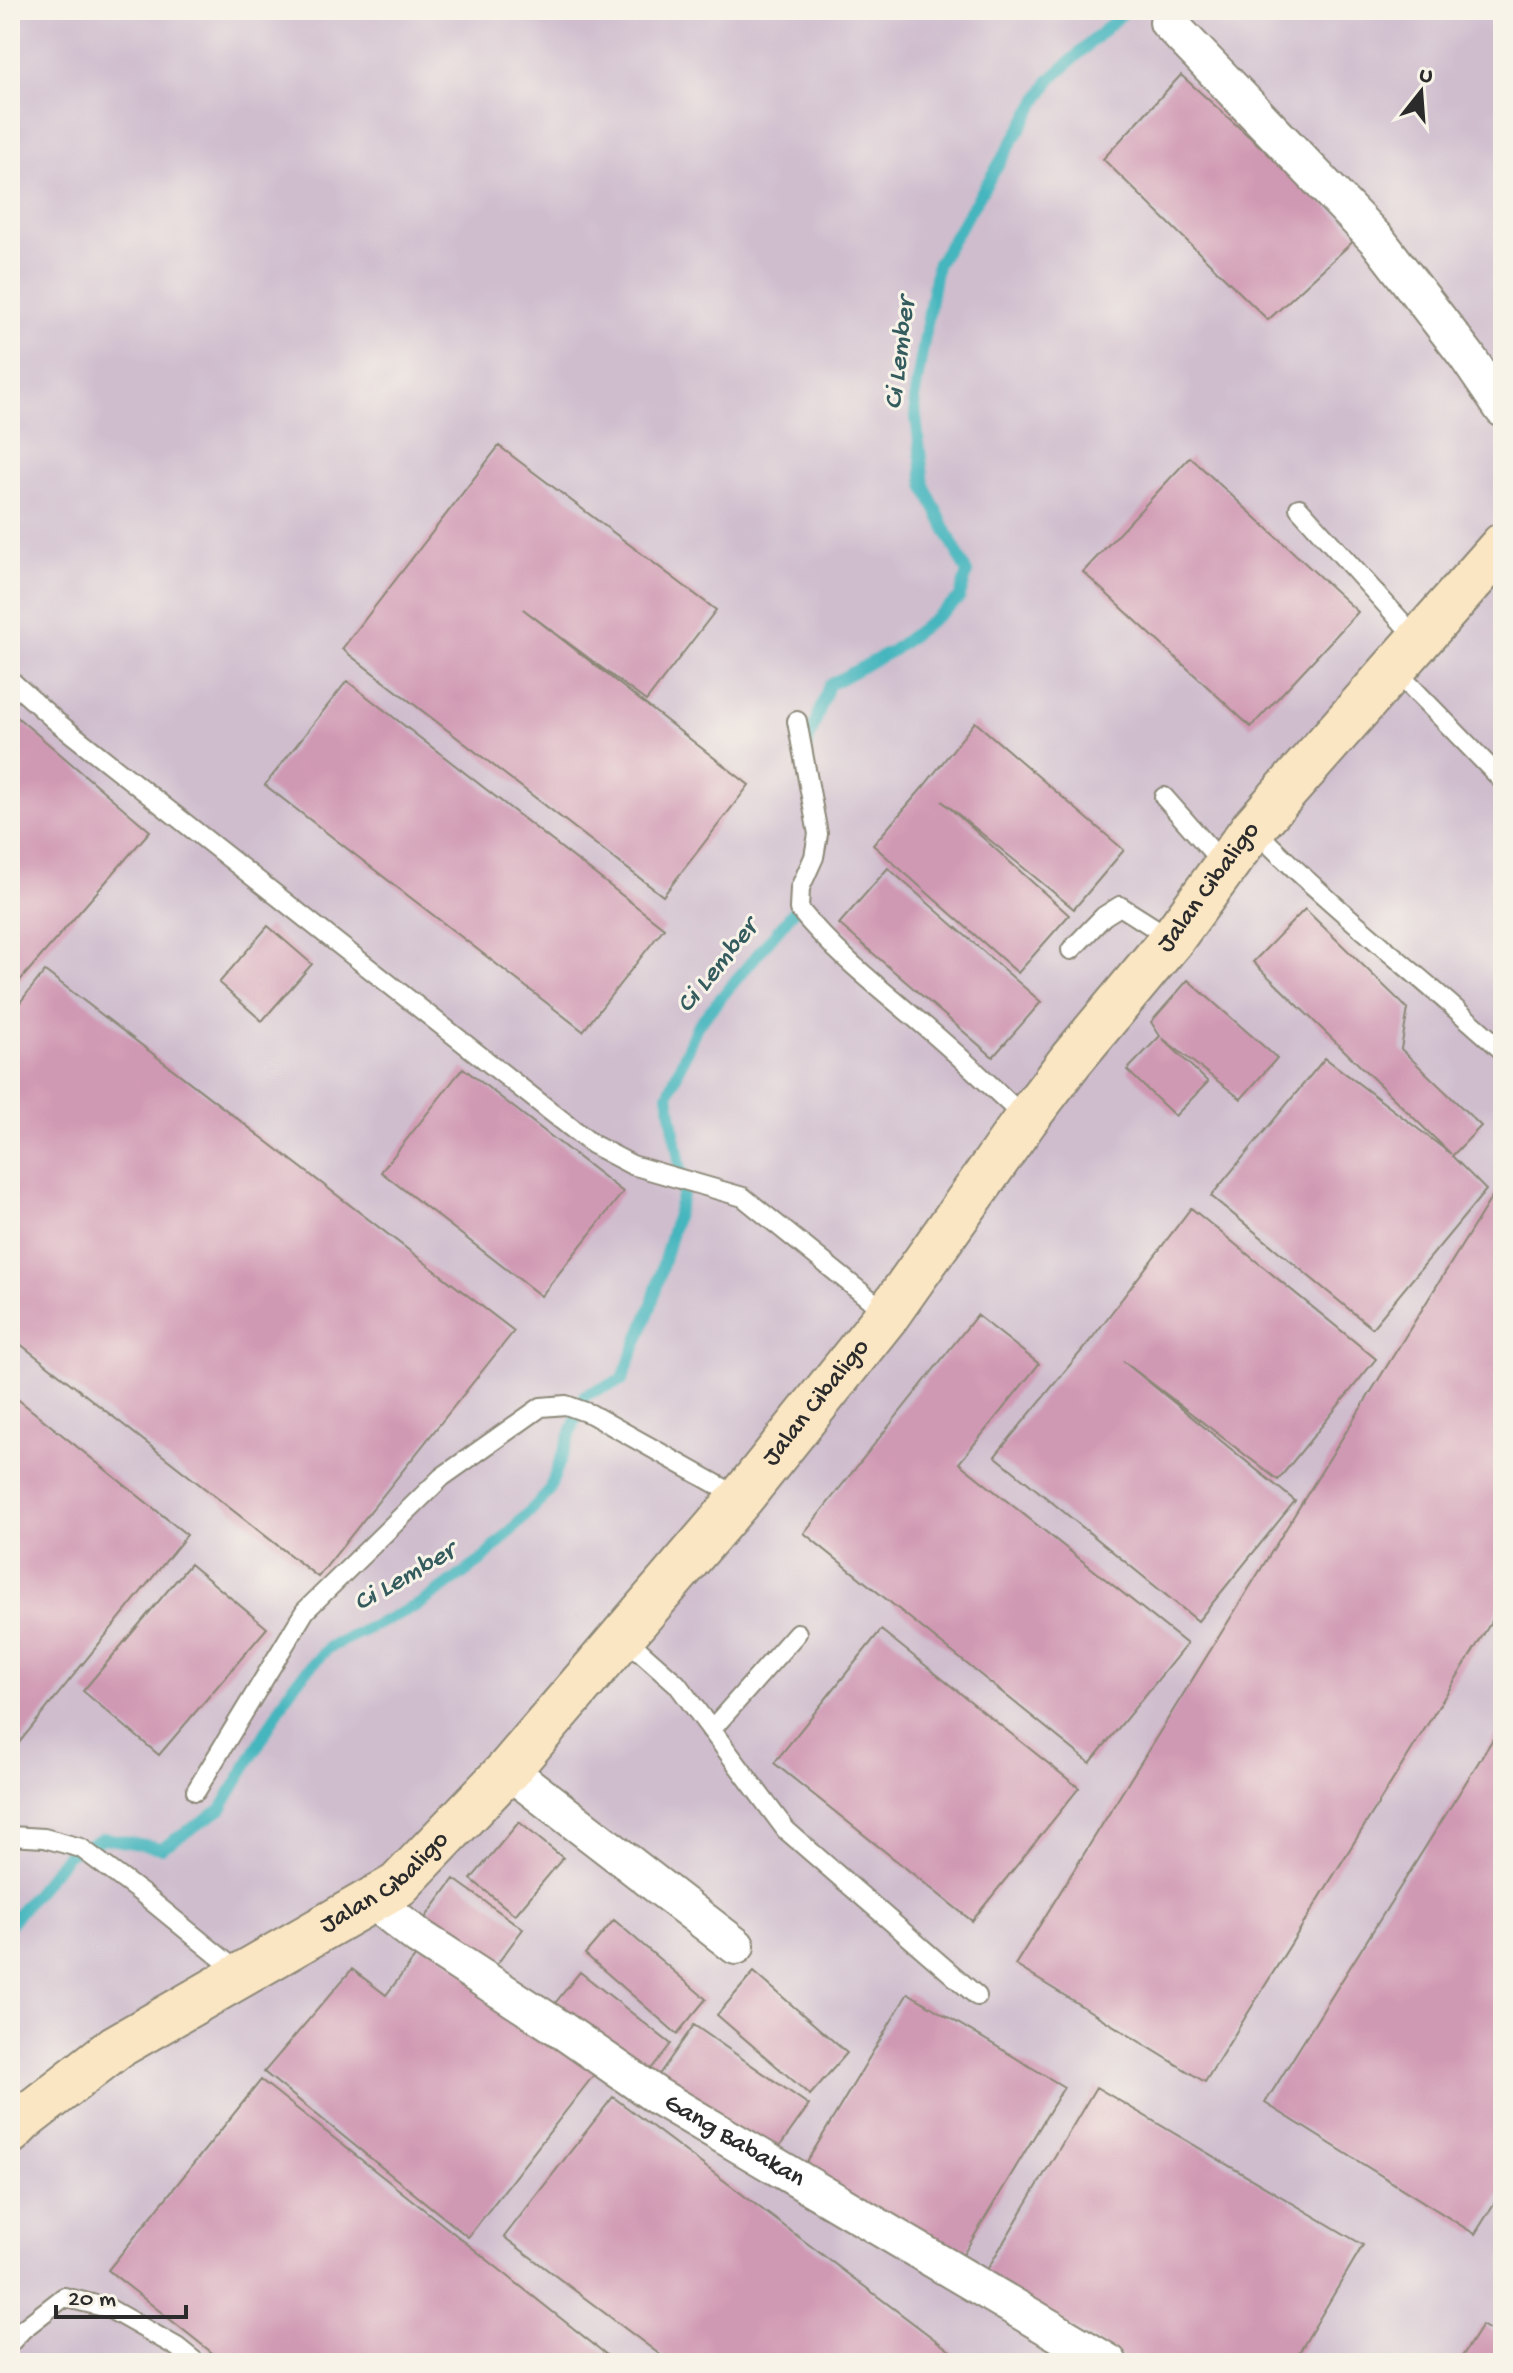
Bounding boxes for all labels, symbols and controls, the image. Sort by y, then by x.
north arrow [1381,52,1461,132]
text: U [1416,62,1436,91]
water label: Ci Lember [878,292,925,411]
street label: Jalan Cibaligo [1151,816,1267,960]
water label: Ci Lember [670,909,769,1021]
street label: Jalan Cibaligo [757,1333,877,1473]
water label: Ci Lember [348,1533,466,1620]
street label: Jalan Cibaligo [315,1825,456,1942]
street label: Gang Babakan [658,2088,811,2195]
scale bar [56,2269,186,2319]
text: 20 m [68,2286,116,2315]

